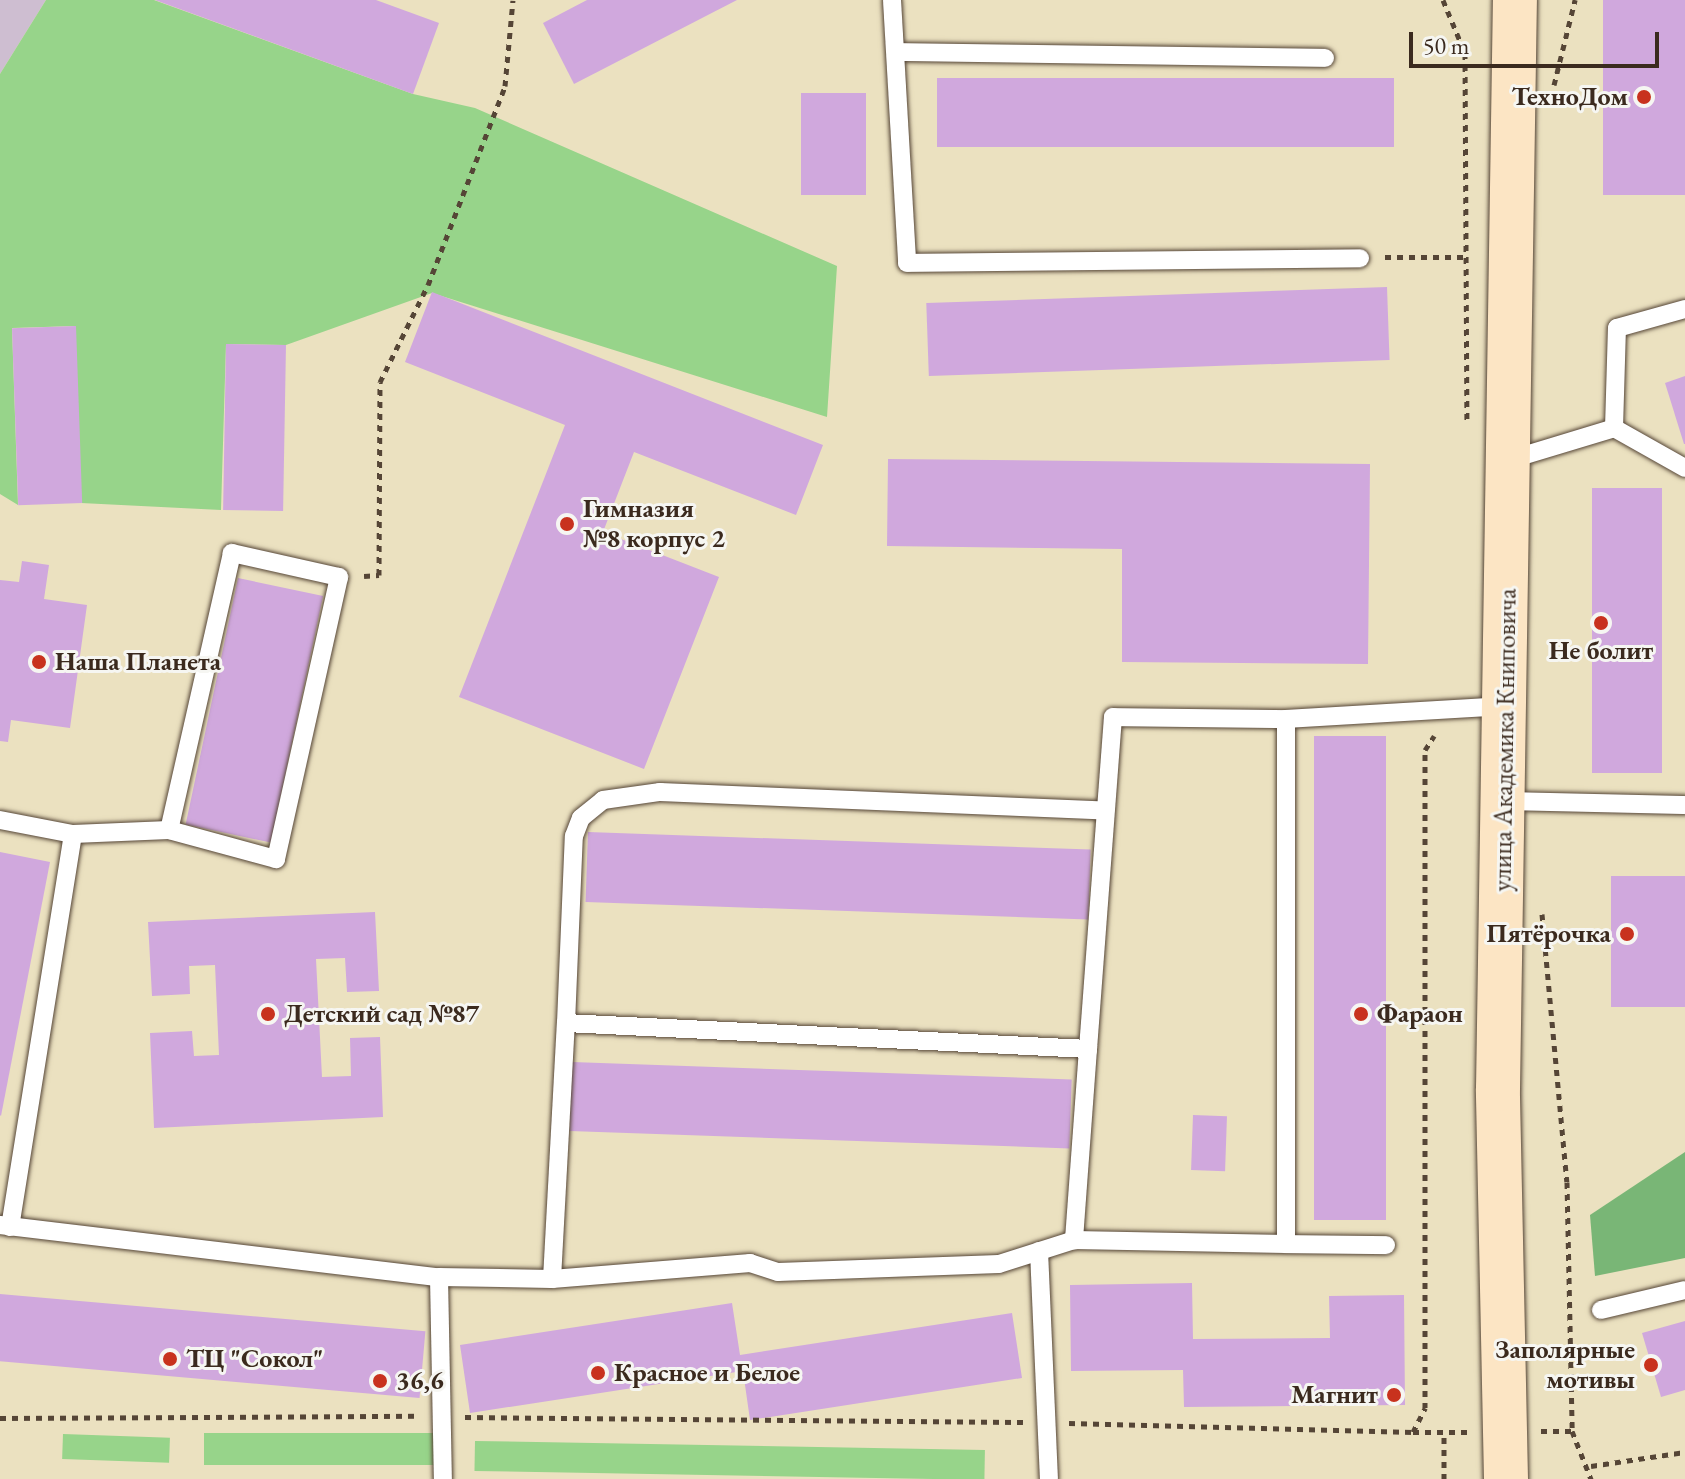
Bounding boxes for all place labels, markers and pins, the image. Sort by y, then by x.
place label: ТехноДом [1512,81,1628,113]
marker: ТехноДом [1635,88,1653,106]
place label: Гимназия №8 корпус 2 [583,493,725,554]
marker: Гимназия №8 корпус 2 [558,515,576,533]
marker: Не болит [1592,614,1610,632]
place label: Не болит [1549,635,1653,667]
place label: Наша Планета [55,646,221,678]
marker: Наша Планета [30,653,48,671]
place label: Пятёрочка [1487,918,1611,950]
marker: Пятёрочка [1618,925,1636,943]
place label: Детский сад №87 [284,998,479,1030]
place label: Фараон [1377,998,1463,1030]
marker: Детский сад №87 [259,1005,277,1023]
marker: Фараон [1352,1005,1370,1023]
place label: Заполярные мотивы [1495,1334,1635,1396]
place label: ТЦ "Сокол" [186,1343,323,1375]
marker: ТЦ "Сокол" [161,1350,179,1368]
marker: Заполярные мотивы [1642,1356,1660,1374]
place label: Красное и Белое [614,1357,800,1389]
marker: Красное и Белое [589,1364,607,1382]
place label: 36,6 [396,1365,444,1397]
marker: 36,6 [371,1372,389,1390]
place label: Магнит [1291,1379,1378,1411]
marker: Магнит [1385,1386,1403,1404]

